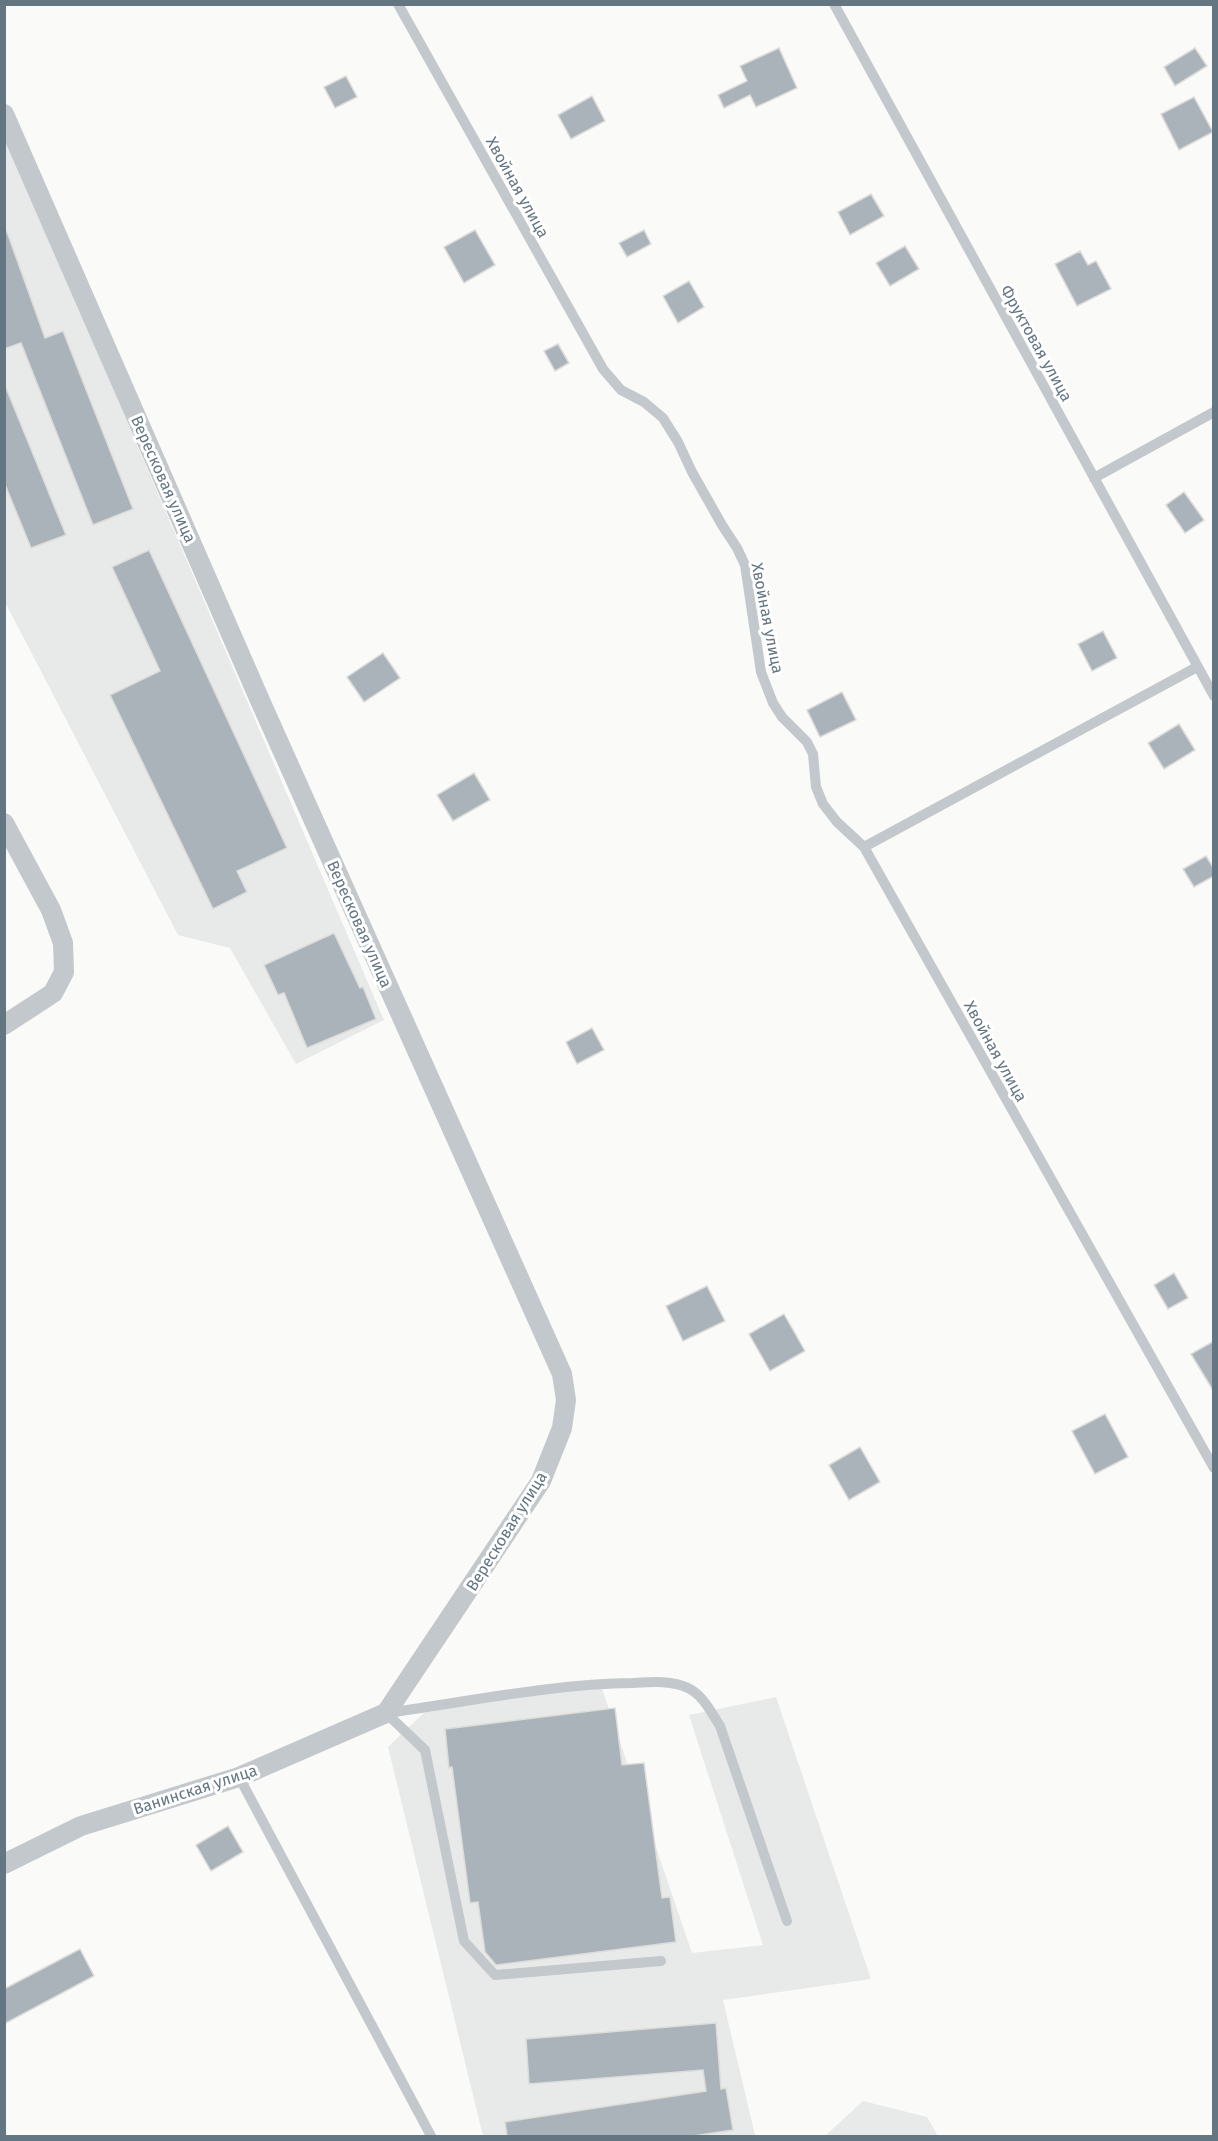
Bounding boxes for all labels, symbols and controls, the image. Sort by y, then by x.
street label: Хвойная улица [482,133,553,241]
street label: Фруктовая улица [997,282,1076,405]
street label: Вересковая улица [127,413,200,546]
street label: Хвойная улица [747,561,788,675]
street label: Вересковая улица [323,858,396,991]
street label: Хвойная улица [960,997,1031,1105]
street label: Вересковая улица [462,1468,551,1594]
street label: Ванинская улица [131,1760,259,1818]

